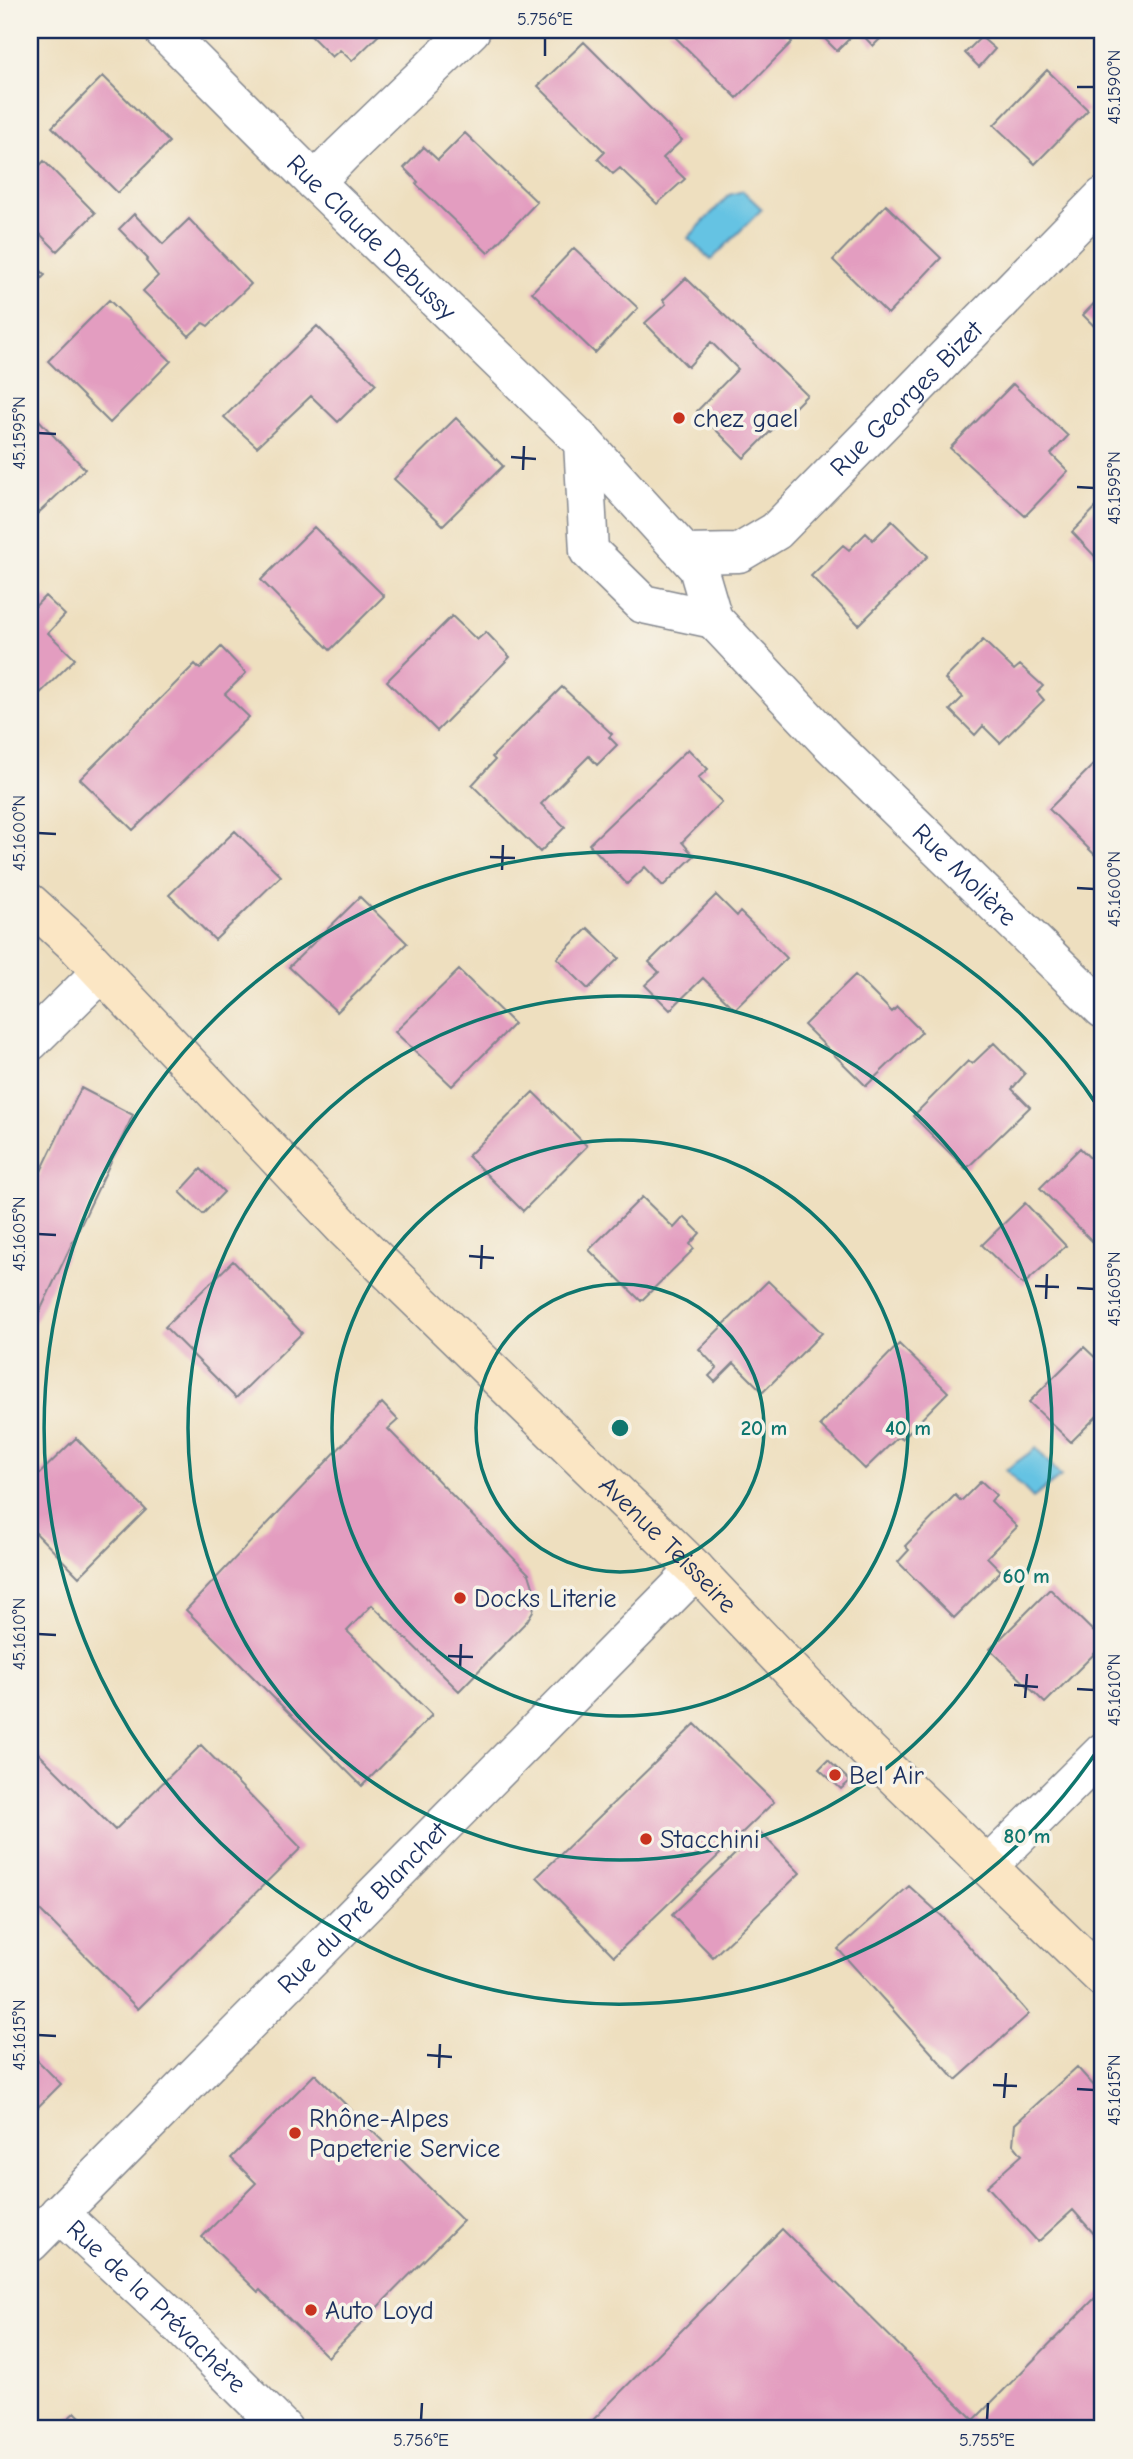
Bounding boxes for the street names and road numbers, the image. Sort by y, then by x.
street label: Rue Claude Debussy [280,149,462,327]
street label: Rue Georges Bizet [824,314,990,483]
street label: Rue Molière [906,818,1023,933]
street label: Avenue Teisseire [593,1470,743,1619]
street label: Rue du Pré Blanchet [272,1815,455,2000]
street label: Rue de la Prévachère [60,2214,252,2400]

